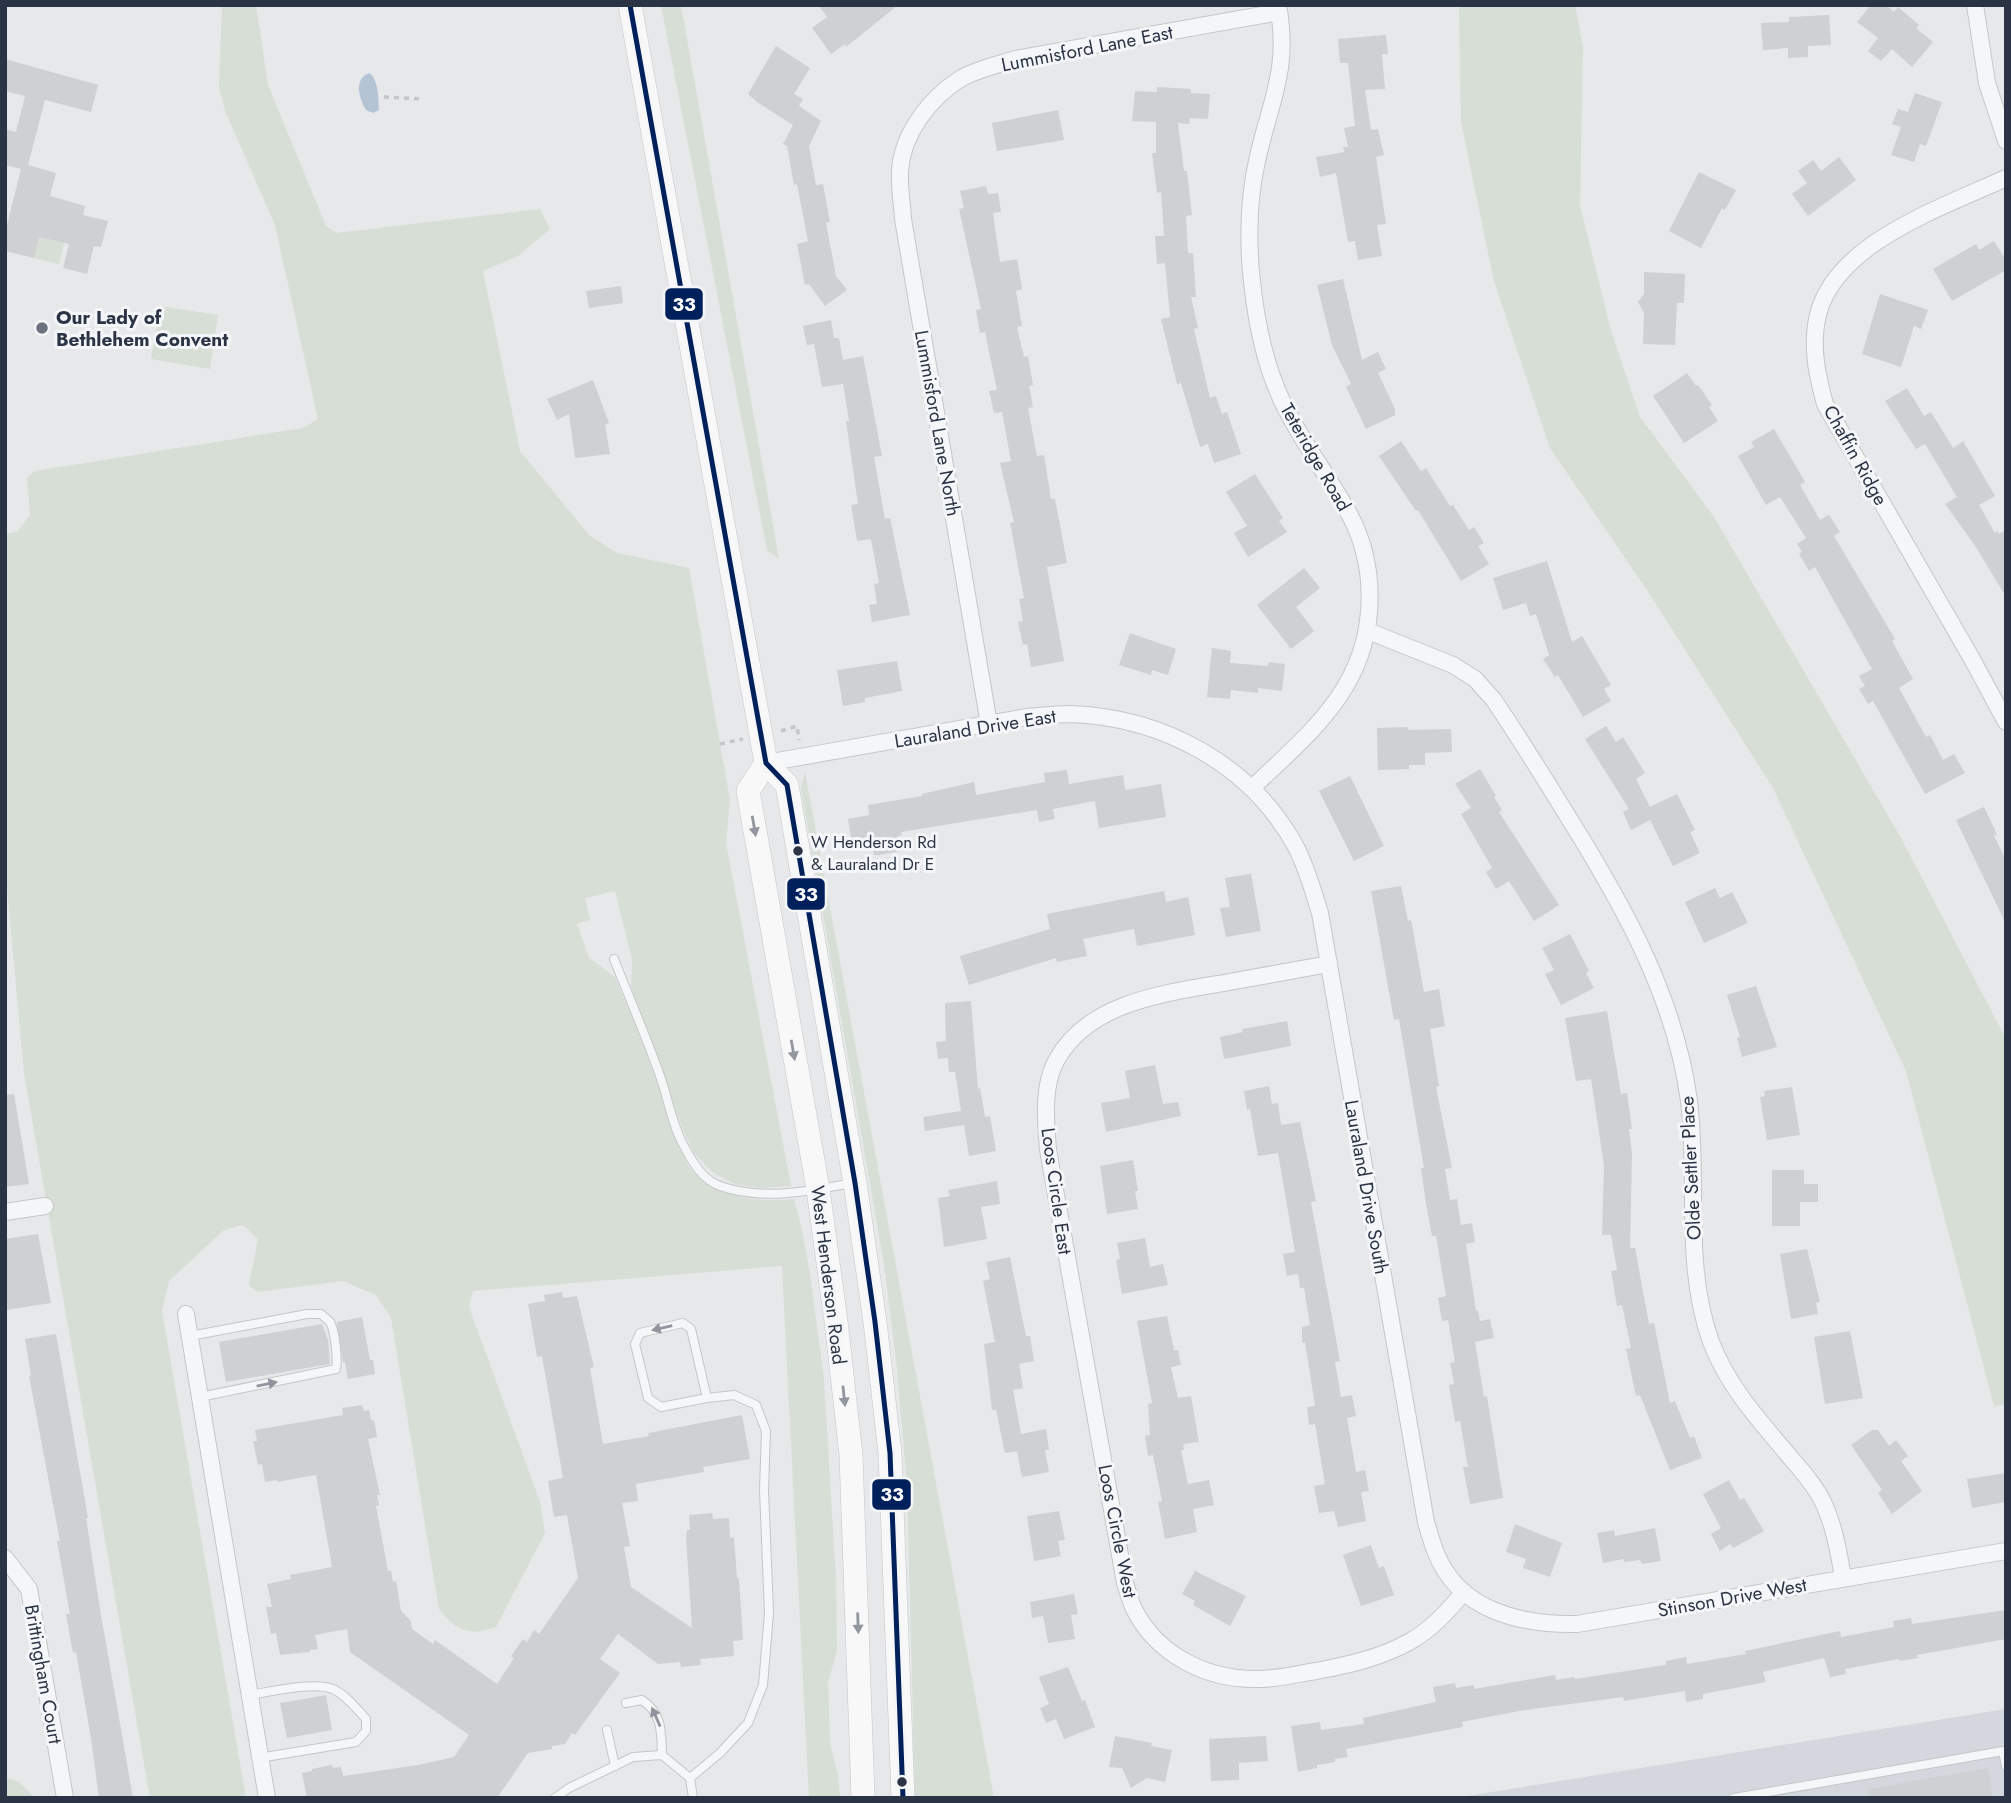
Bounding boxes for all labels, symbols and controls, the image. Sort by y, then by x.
street label: Lummisford Lane East [999,19,1176,78]
line badge: 33 [664,287,704,321]
text: 33 [672,291,696,318]
place label: Our Lady of Bethlehem Convent [56,304,228,353]
marker: Our Lady of Bethlehem Convent [34,320,50,336]
street label: Lummisford Lane North [908,328,967,518]
street label: Teteridge Road [1274,398,1357,516]
street label: Chaffin Ridge [1817,400,1894,510]
street label: Lauraland Drive East [892,702,1058,755]
one-way arrow [749,815,760,837]
place label: W Henderson Rd & Lauraland Dr E [811,830,936,876]
marker: W Henderson Rd & Lauraland Dr E [791,844,805,858]
line badge: 33 [786,877,826,911]
text: 33 [794,881,818,908]
one-way arrow [788,1039,799,1061]
street label: Olde Settler Place [1673,1095,1708,1241]
street label: Lauraland Drive South [1338,1098,1395,1276]
street label: Loos Circle East [1034,1126,1079,1257]
street label: West Henderson Road [804,1184,853,1366]
one-way arrow [651,1323,673,1334]
one-way arrow [256,1378,278,1389]
one-way arrow [839,1385,850,1407]
street label: Loos Circle West [1091,1462,1144,1600]
line badge: 33 [871,1478,912,1511]
text: 33 [880,1481,904,1508]
street label: Stinson Drive West [1655,1571,1809,1624]
street label: Brittingham Court [18,1602,69,1746]
one-way arrow [852,1612,863,1634]
one-way arrow [650,1707,662,1727]
unlabelled marker [895,1775,909,1789]

